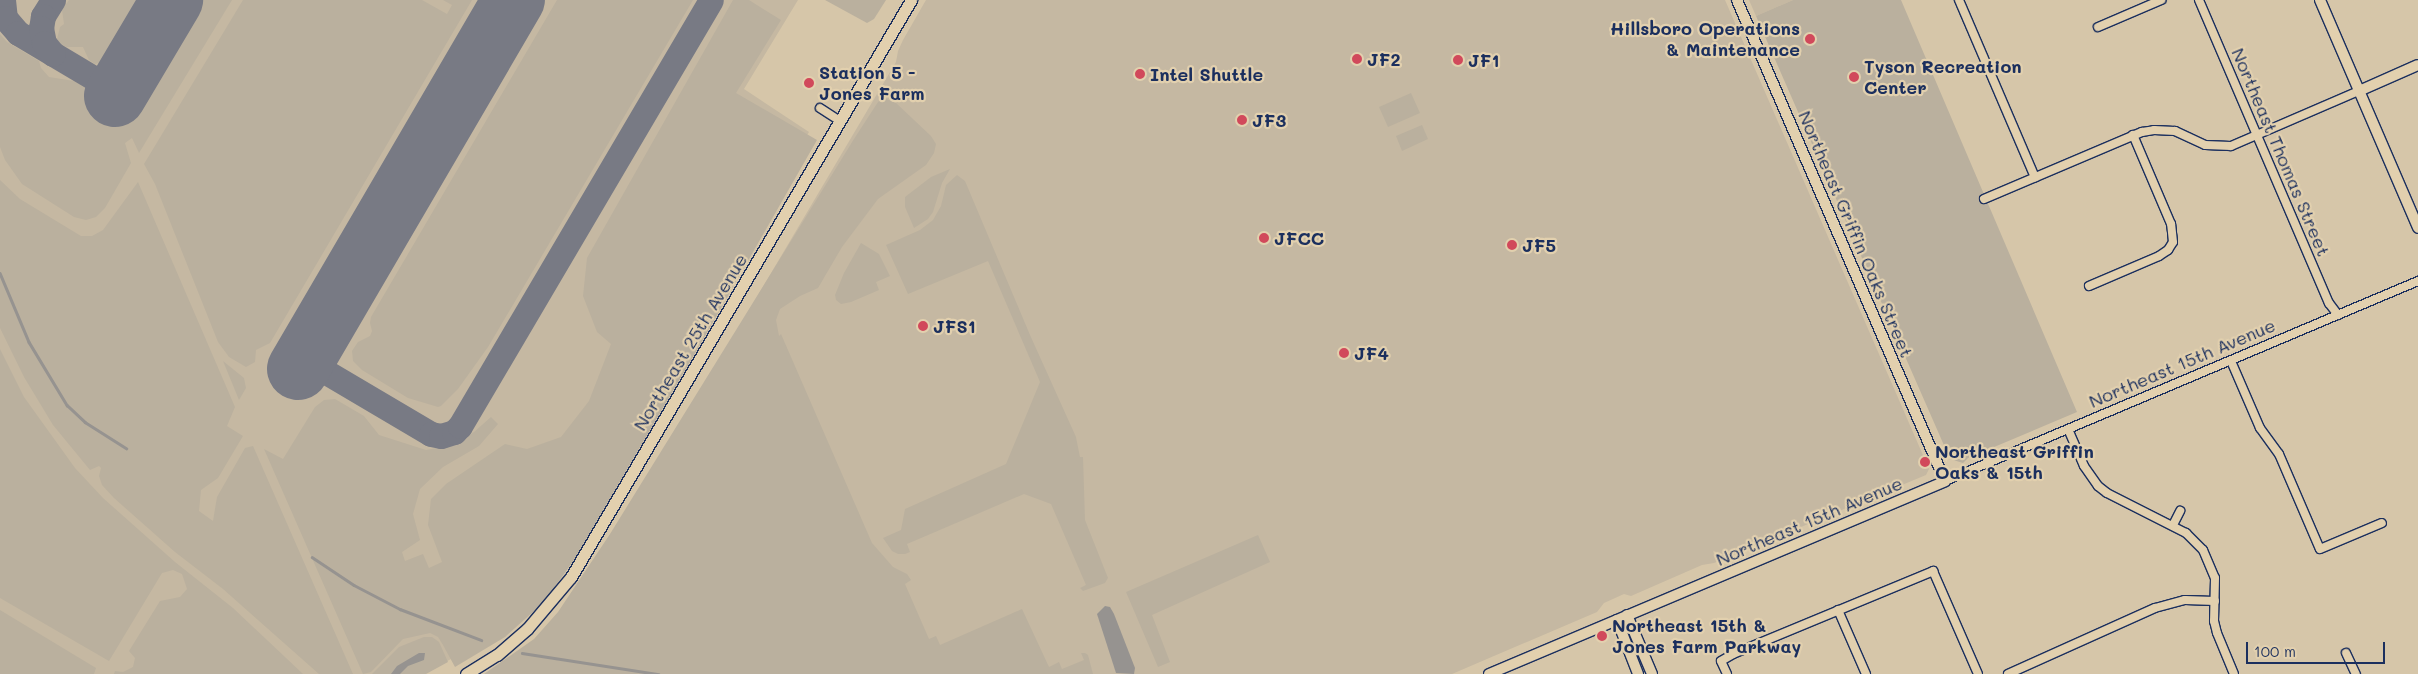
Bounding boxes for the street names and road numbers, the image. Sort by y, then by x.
street label: Northeast Thomas Street [2227,45,2335,259]
street label: Northeast Griffin Oaks Street [1794,107,1918,361]
street label: Northeast 25th Avenue [629,250,751,434]
street label: Northeast 15th Avenue [2085,314,2279,412]
street label: Northeast 15th Avenue [1712,472,1906,570]

